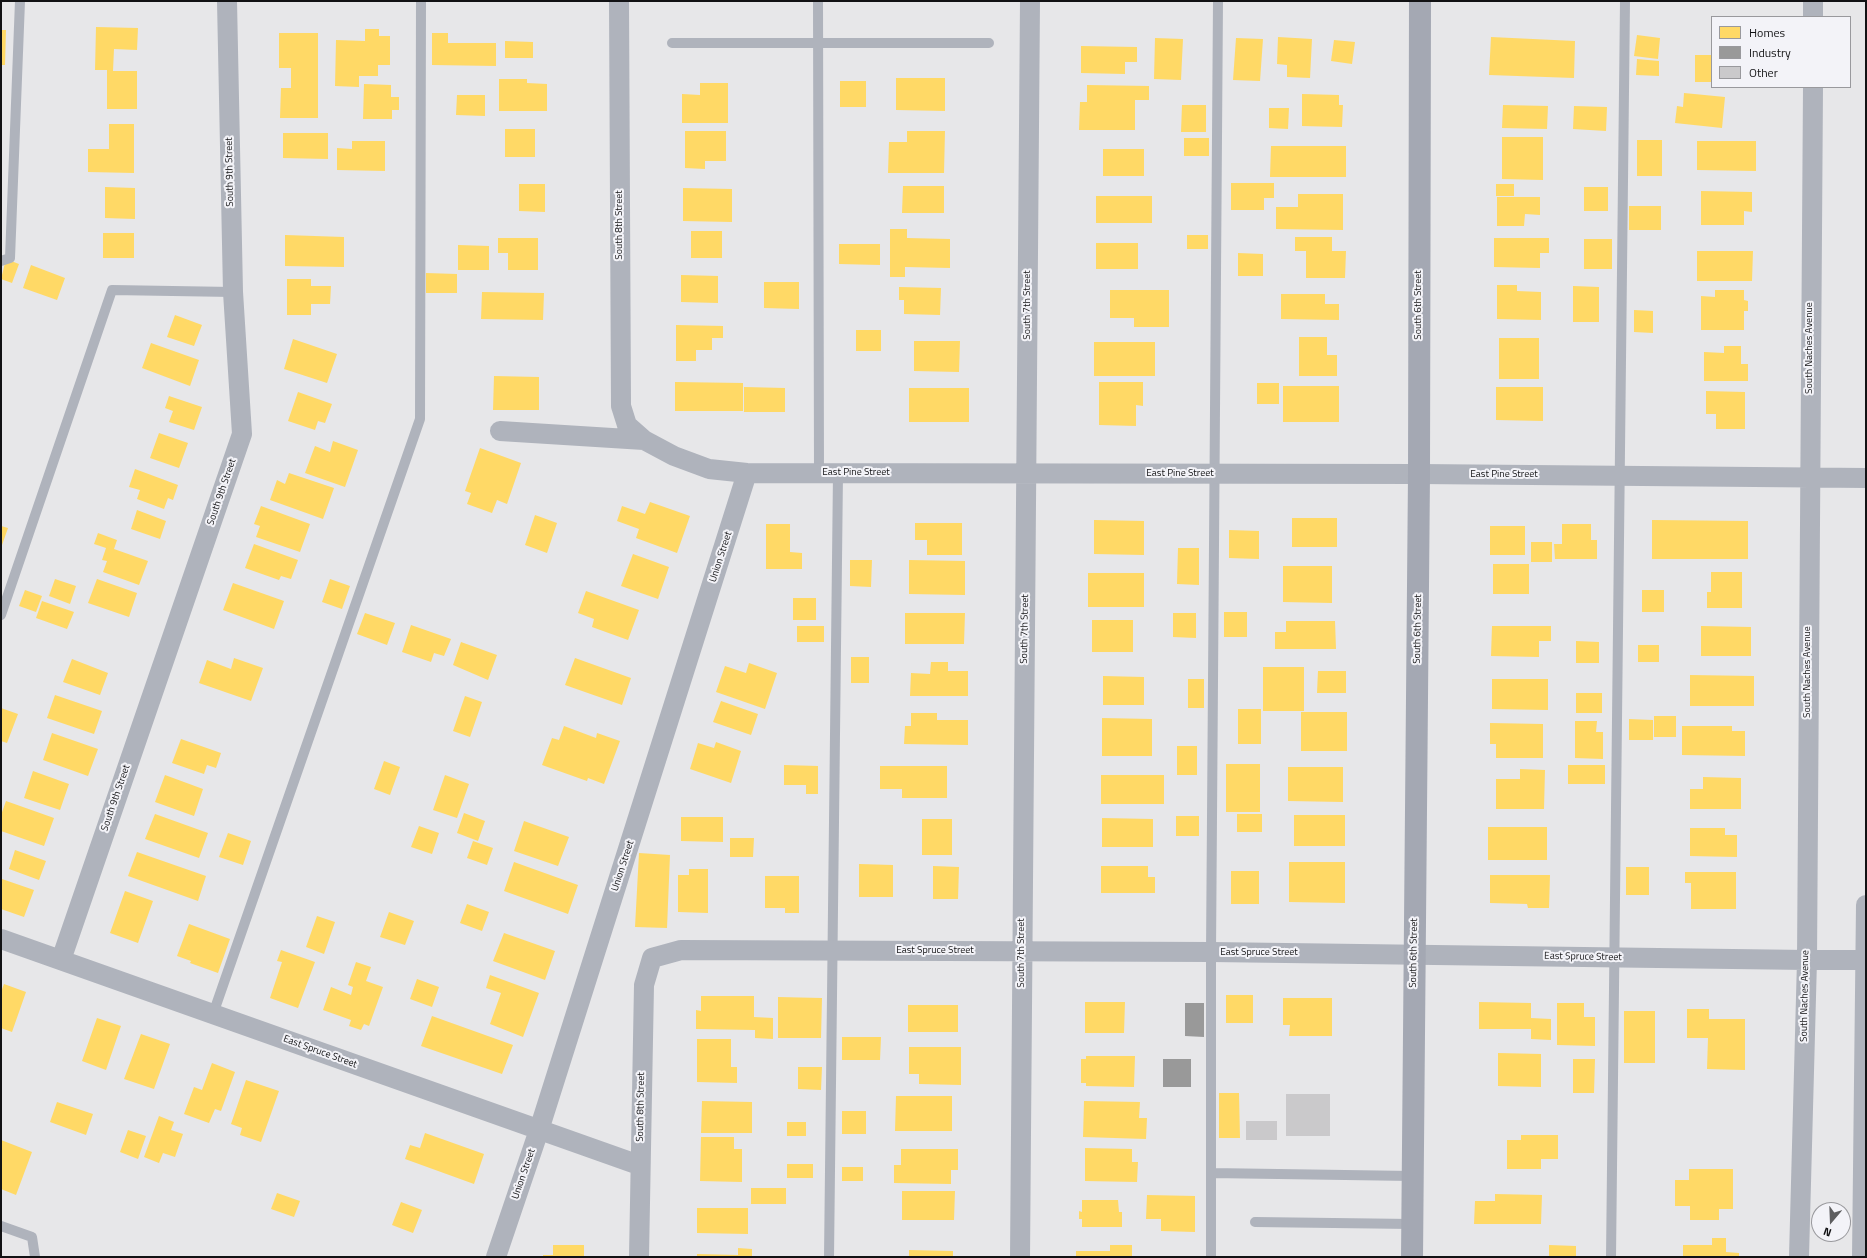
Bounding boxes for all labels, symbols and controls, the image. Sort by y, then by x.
legend [1711,16,1851,88]
text: Homes [1749,23,1785,42]
text: Industry [1749,43,1791,62]
text: Other [1749,63,1778,82]
street label: South 9th Street [223,137,237,207]
street label: South 8th Street [614,190,626,260]
street label: South 7th Street [1022,270,1034,340]
street label: South 6th Street [1413,270,1425,340]
street label: South Naches Avenue [1804,302,1816,394]
street label: South 9th Street [205,457,239,527]
street label: East Pine Street [822,467,890,479]
street label: East Pine Street [1146,468,1214,480]
street label: East Pine Street [1470,469,1538,481]
street label: Union Street [707,530,735,584]
street label: South 7th Street [1018,594,1032,664]
street label: South 6th Street [1411,594,1425,664]
street label: South Naches Avenue [1802,626,1814,718]
street label: South 9th Street [99,763,133,833]
street label: Union Street [609,839,637,893]
street label: South 7th Street [1016,918,1028,988]
street label: South 6th Street [1407,918,1421,988]
street label: East Spruce Street [896,945,974,957]
street label: East Spruce Street [1220,947,1298,959]
street label: East Spruce Street [1544,950,1622,964]
street label: South Naches Avenue [1798,950,1812,1042]
street label: East Spruce Street [281,1033,359,1071]
street label: South 8th Street [634,1072,648,1142]
street label: Union Street [510,1147,538,1201]
north arrow [1811,1202,1851,1242]
text: N [1821,1224,1834,1241]

